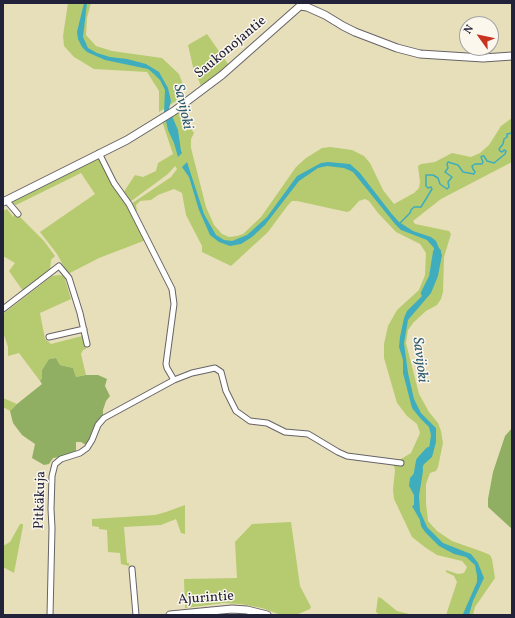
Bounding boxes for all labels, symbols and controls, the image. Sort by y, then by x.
street label: Saukonojantie [192,13,270,83]
north arrow [459,16,499,56]
text: N [461,22,478,37]
water label: Savijoki [168,83,196,131]
water label: Savijoki [407,336,431,384]
street label: Pitkäkuja [32,471,50,529]
street label: Ajurintie [178,589,234,609]

